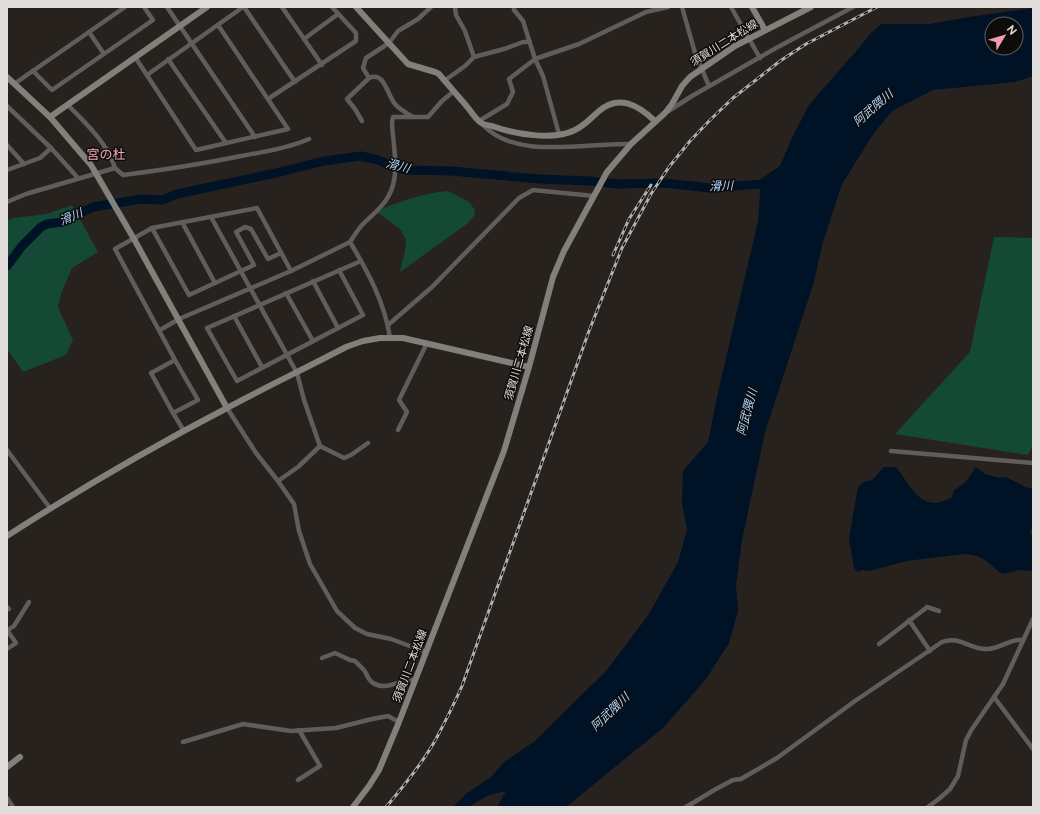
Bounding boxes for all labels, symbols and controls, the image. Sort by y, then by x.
north arrow [984,16,1024,56]
street label: 須賀川二本松線 [688,17,760,69]
text: N [1004,23,1019,37]
water label: 阿武隈川 [850,86,897,129]
district label: 宮の杜 [86,147,126,162]
water label: 滑川 [385,156,413,176]
water label: 滑川 [709,179,735,193]
water label: 滑川 [57,205,87,228]
street label: 須賀川二本松線 [502,324,536,402]
water label: 阿武隈川 [734,385,760,437]
street label: 須賀川二本松線 [390,628,430,704]
water label: 阿武隈川 [588,689,634,734]

